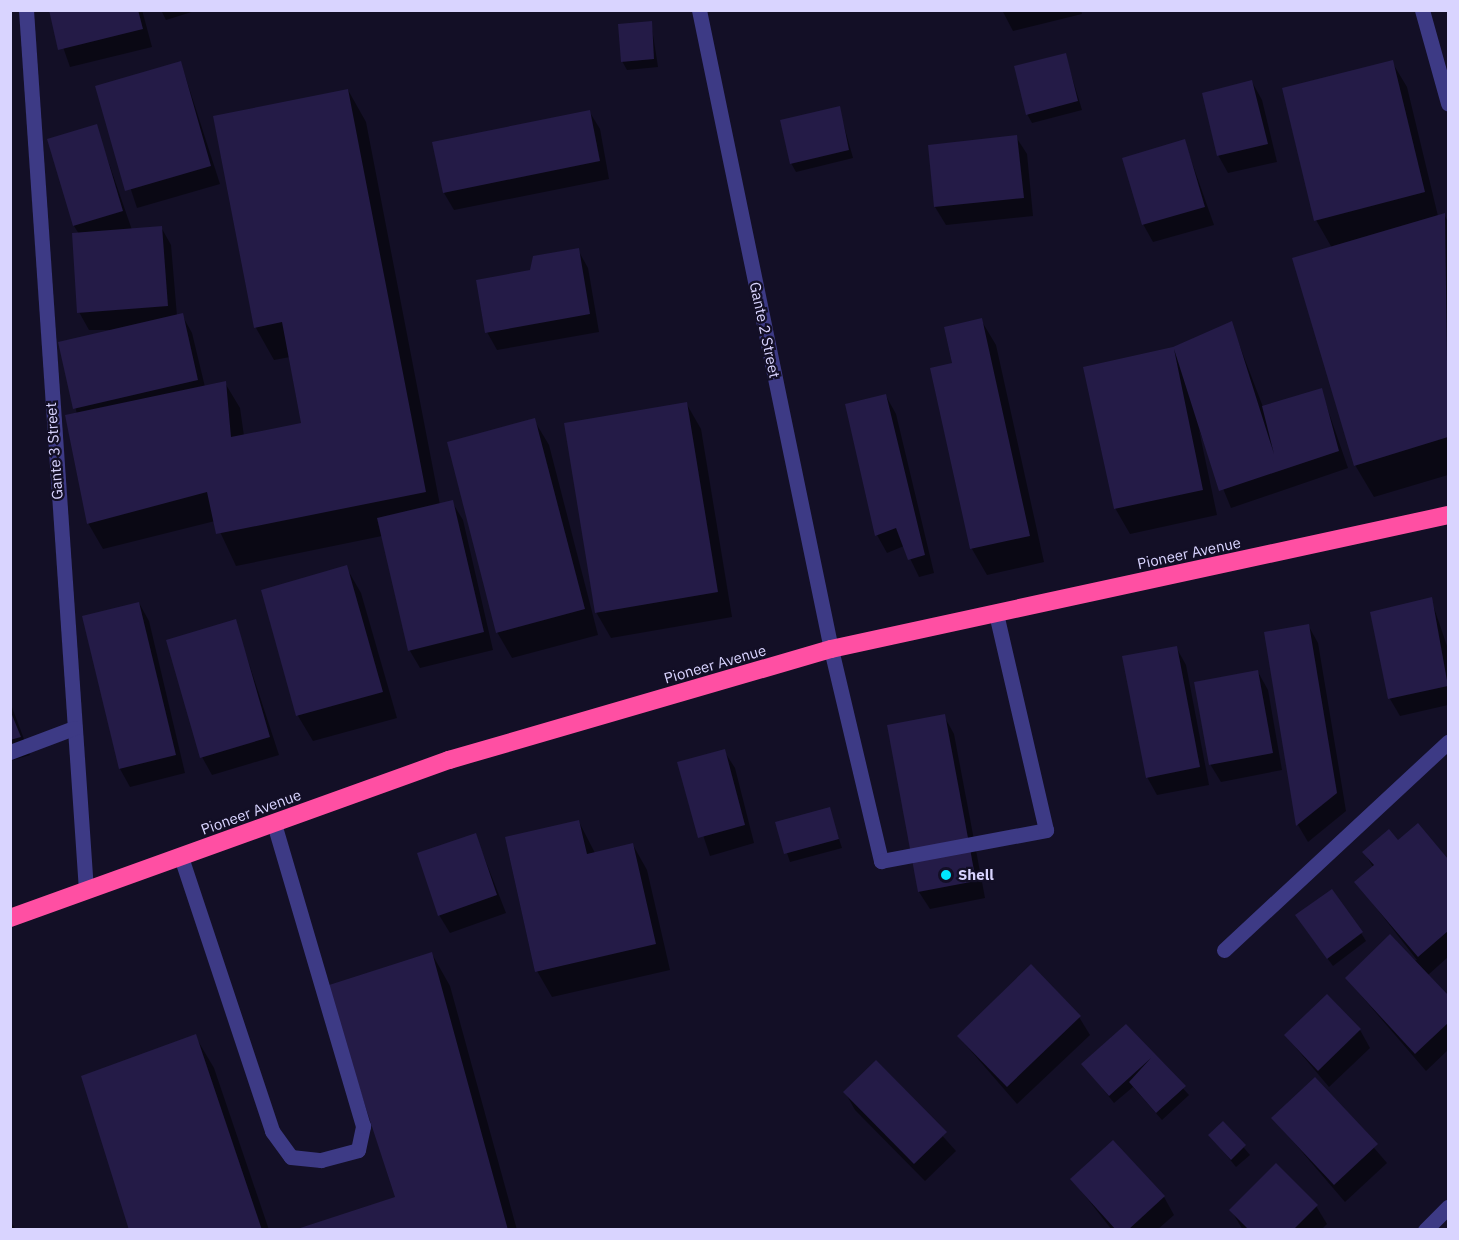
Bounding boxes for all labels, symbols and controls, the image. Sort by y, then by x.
street label: Gante 2 Street [746,280,784,380]
street label: Gante 3 Street [42,402,66,500]
street label: Pioneer Avenue [1136,533,1242,573]
street label: Pioneer Avenue [662,641,768,687]
street label: Pioneer Avenue [198,786,304,838]
place label: Shell [958,866,994,884]
marker: Shell [939,868,953,882]

